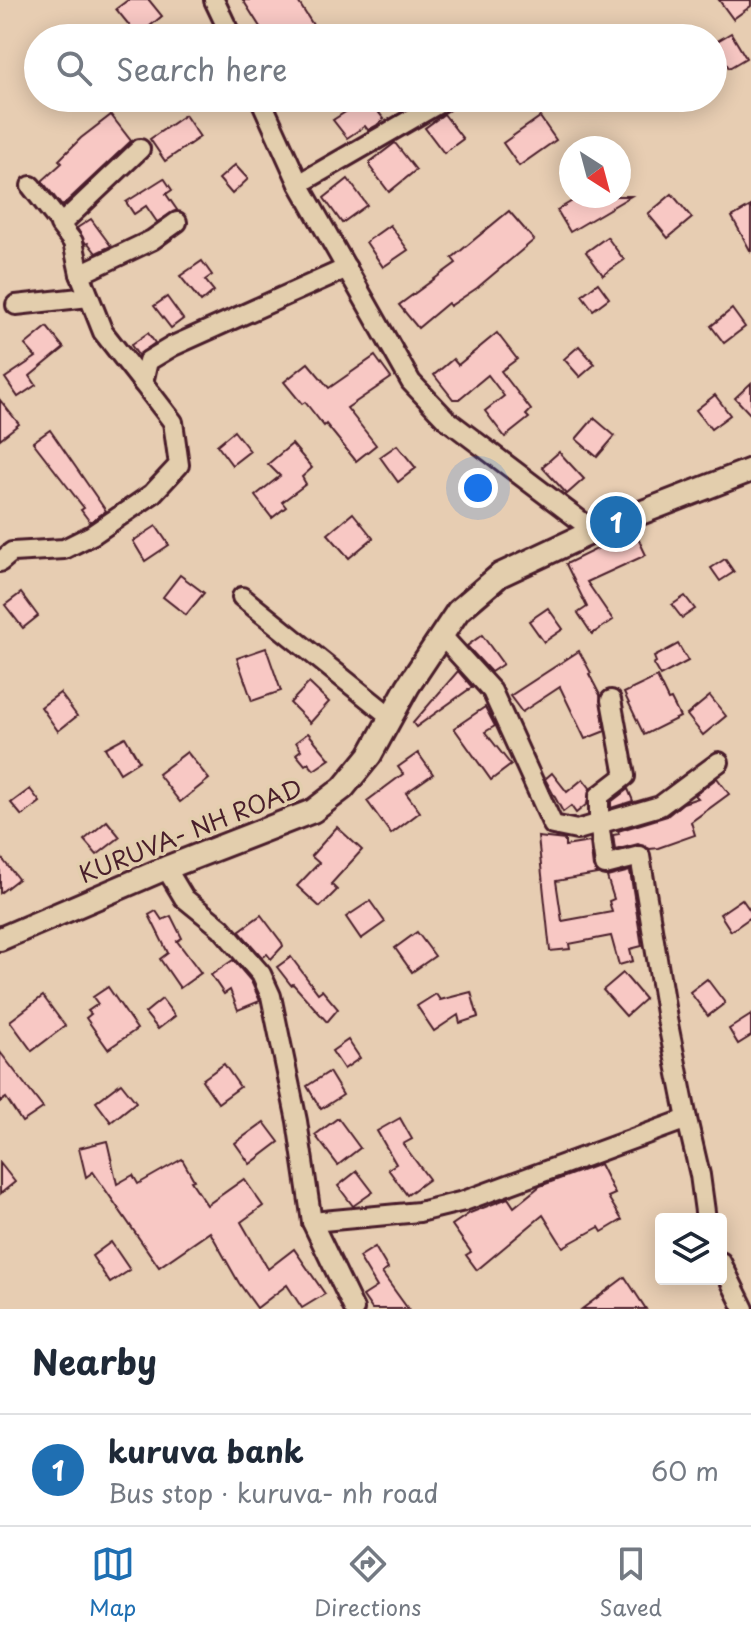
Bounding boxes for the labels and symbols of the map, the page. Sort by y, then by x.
north arrow [559,136,631,208]
your location [458,468,498,508]
pin: 1 [590,492,642,552]
street label: KURUVA- NH ROAD [73,769,307,891]

